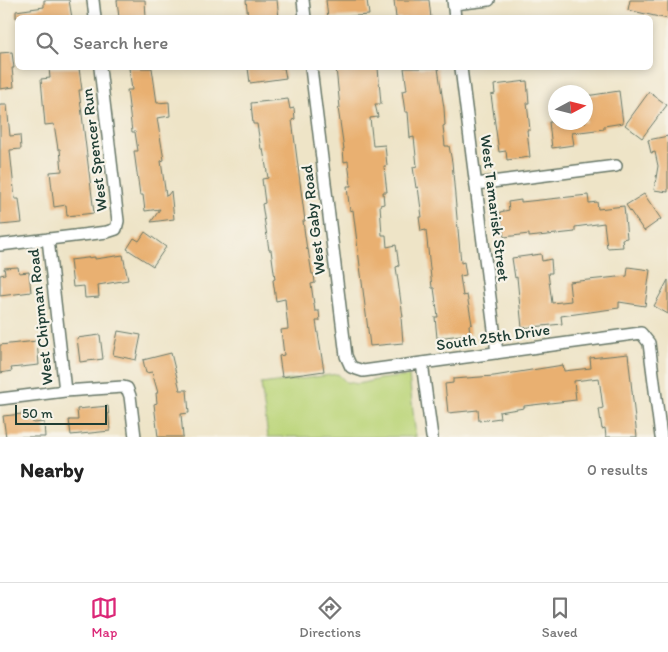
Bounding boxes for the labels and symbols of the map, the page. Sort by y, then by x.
north arrow [548,85,593,130]
street label: West Spencer Run [77,87,111,213]
street label: West Tamarisk Street [477,133,513,283]
street label: West Gaby Road [297,163,329,276]
street label: West Chipman Road [23,248,57,386]
street label: South 25th Drive [435,320,551,354]
scale bar [15,402,108,425]

